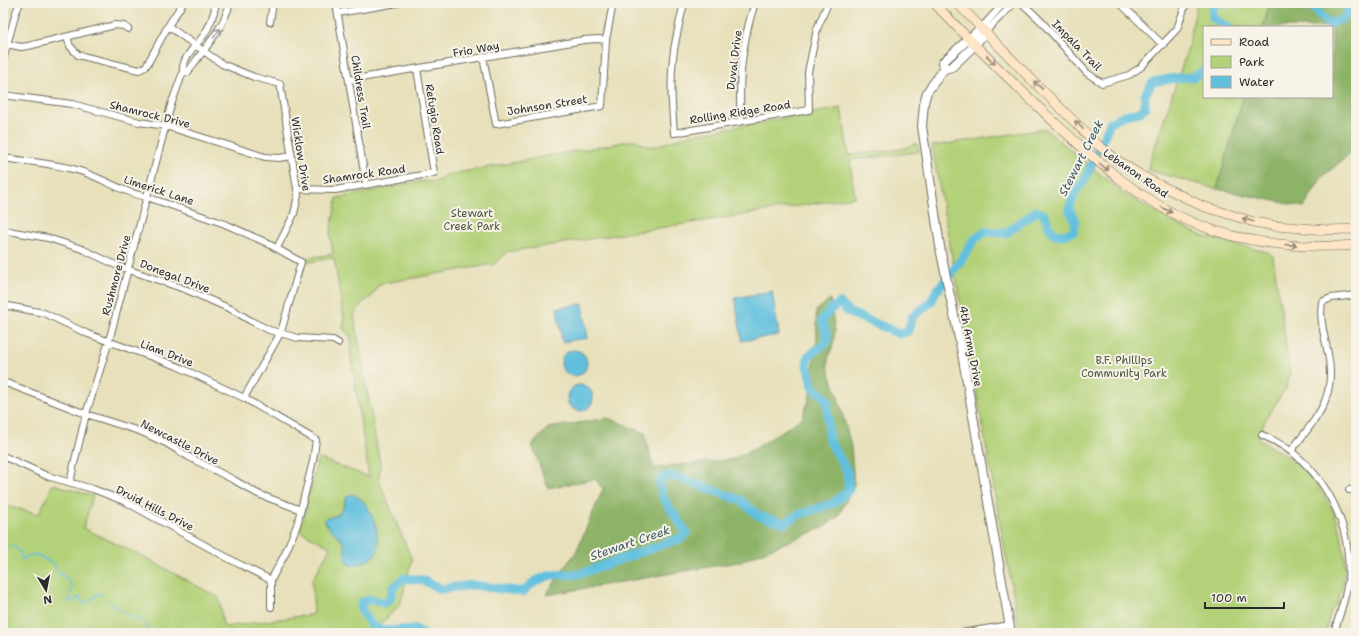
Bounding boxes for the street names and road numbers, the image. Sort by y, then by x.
street label: Impala Trail [1048,17,1105,75]
street label: Duval Drive [723,29,746,91]
street label: Frio Way [452,38,501,61]
street label: Childress Trail [347,54,374,131]
street label: Refugio Road [422,83,447,155]
street label: Johnson Street [506,92,589,119]
street label: Shamrock Drive [108,97,192,132]
street label: Rolling Ridge Road [688,97,792,128]
street label: Wicklow Drive [287,116,314,192]
street label: Lebanon Road [1100,145,1171,202]
street label: Shamrock Road [322,161,406,188]
street label: Limerick Lane [122,172,196,209]
street label: Rushmore Drive [98,233,134,317]
street label: Donegal Drive [138,256,212,297]
street label: 4th Army Drive [955,304,986,388]
street label: Liam Drive [138,336,196,370]
street label: Newcastle Drive [138,416,222,469]
street label: Druid Hills Drive [113,482,196,535]

